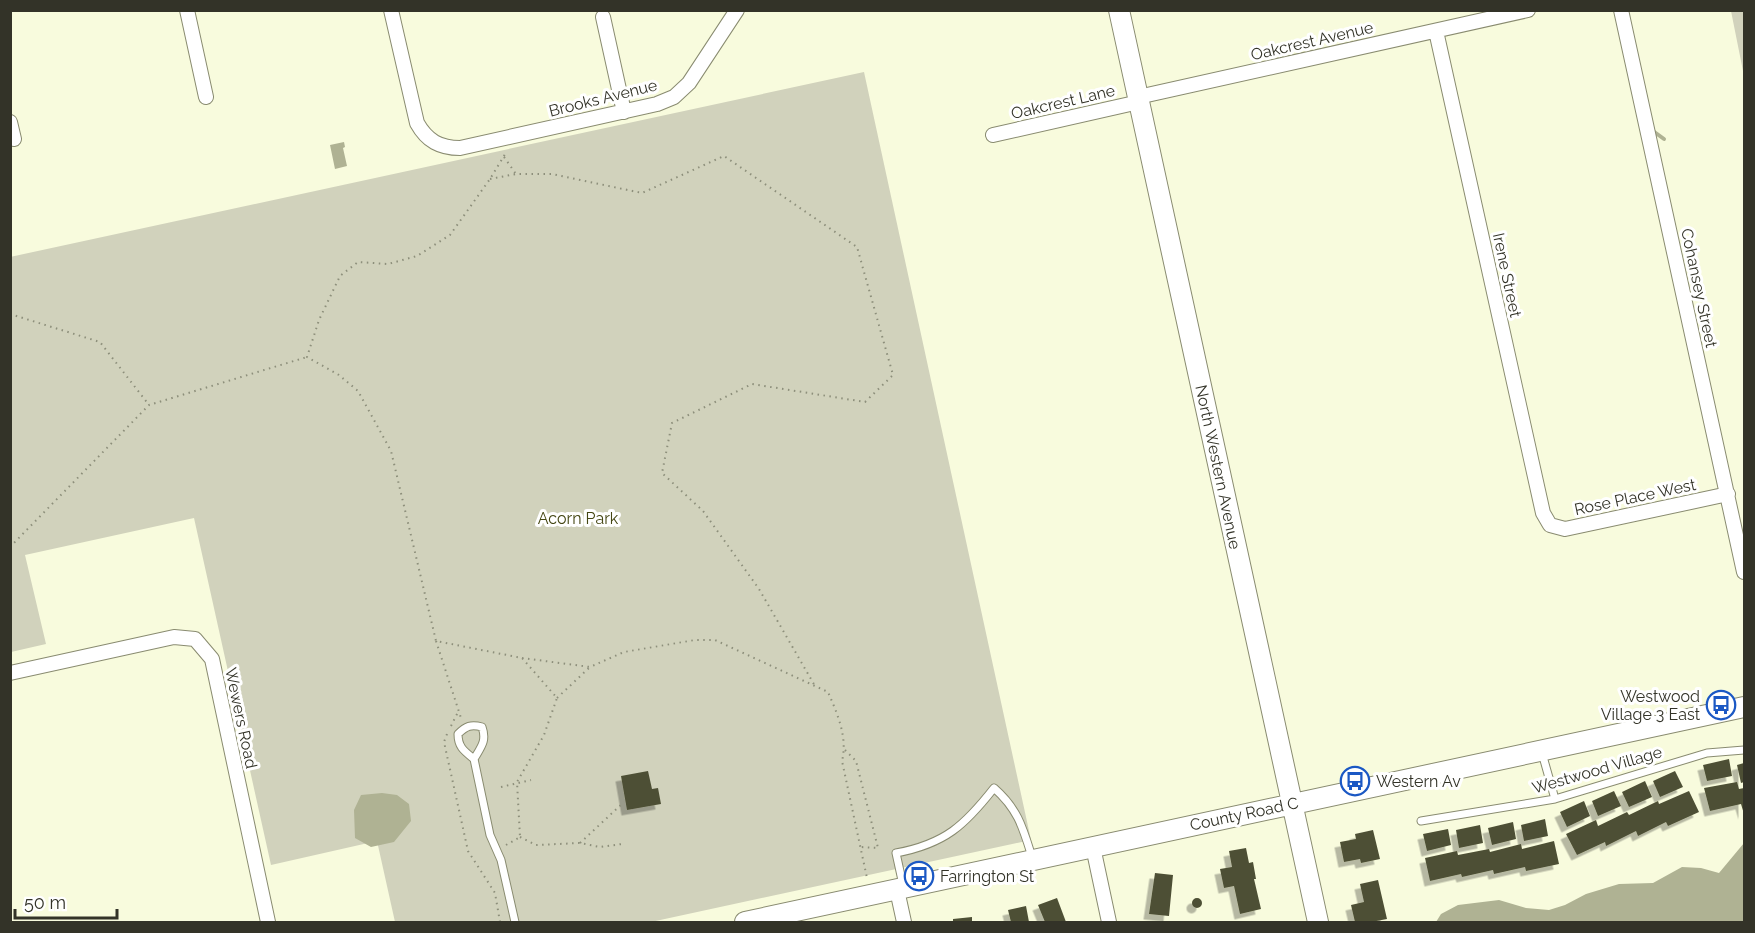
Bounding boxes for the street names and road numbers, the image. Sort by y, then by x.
street label: Oakcrest Avenue [1249,18,1375,64]
street label: Brooks Avenue [547,75,659,121]
street label: Oakcrest Lane [1009,81,1117,123]
street label: Cohansey Street [1677,227,1721,350]
street label: Irene Street [1489,231,1525,320]
street label: North Western Avenue [1191,383,1245,551]
street label: Rose Place West [1573,475,1698,519]
street label: Wewers Road [221,666,261,770]
street label: Westwood Village [1530,742,1664,798]
street label: County Road C [1188,793,1300,835]

